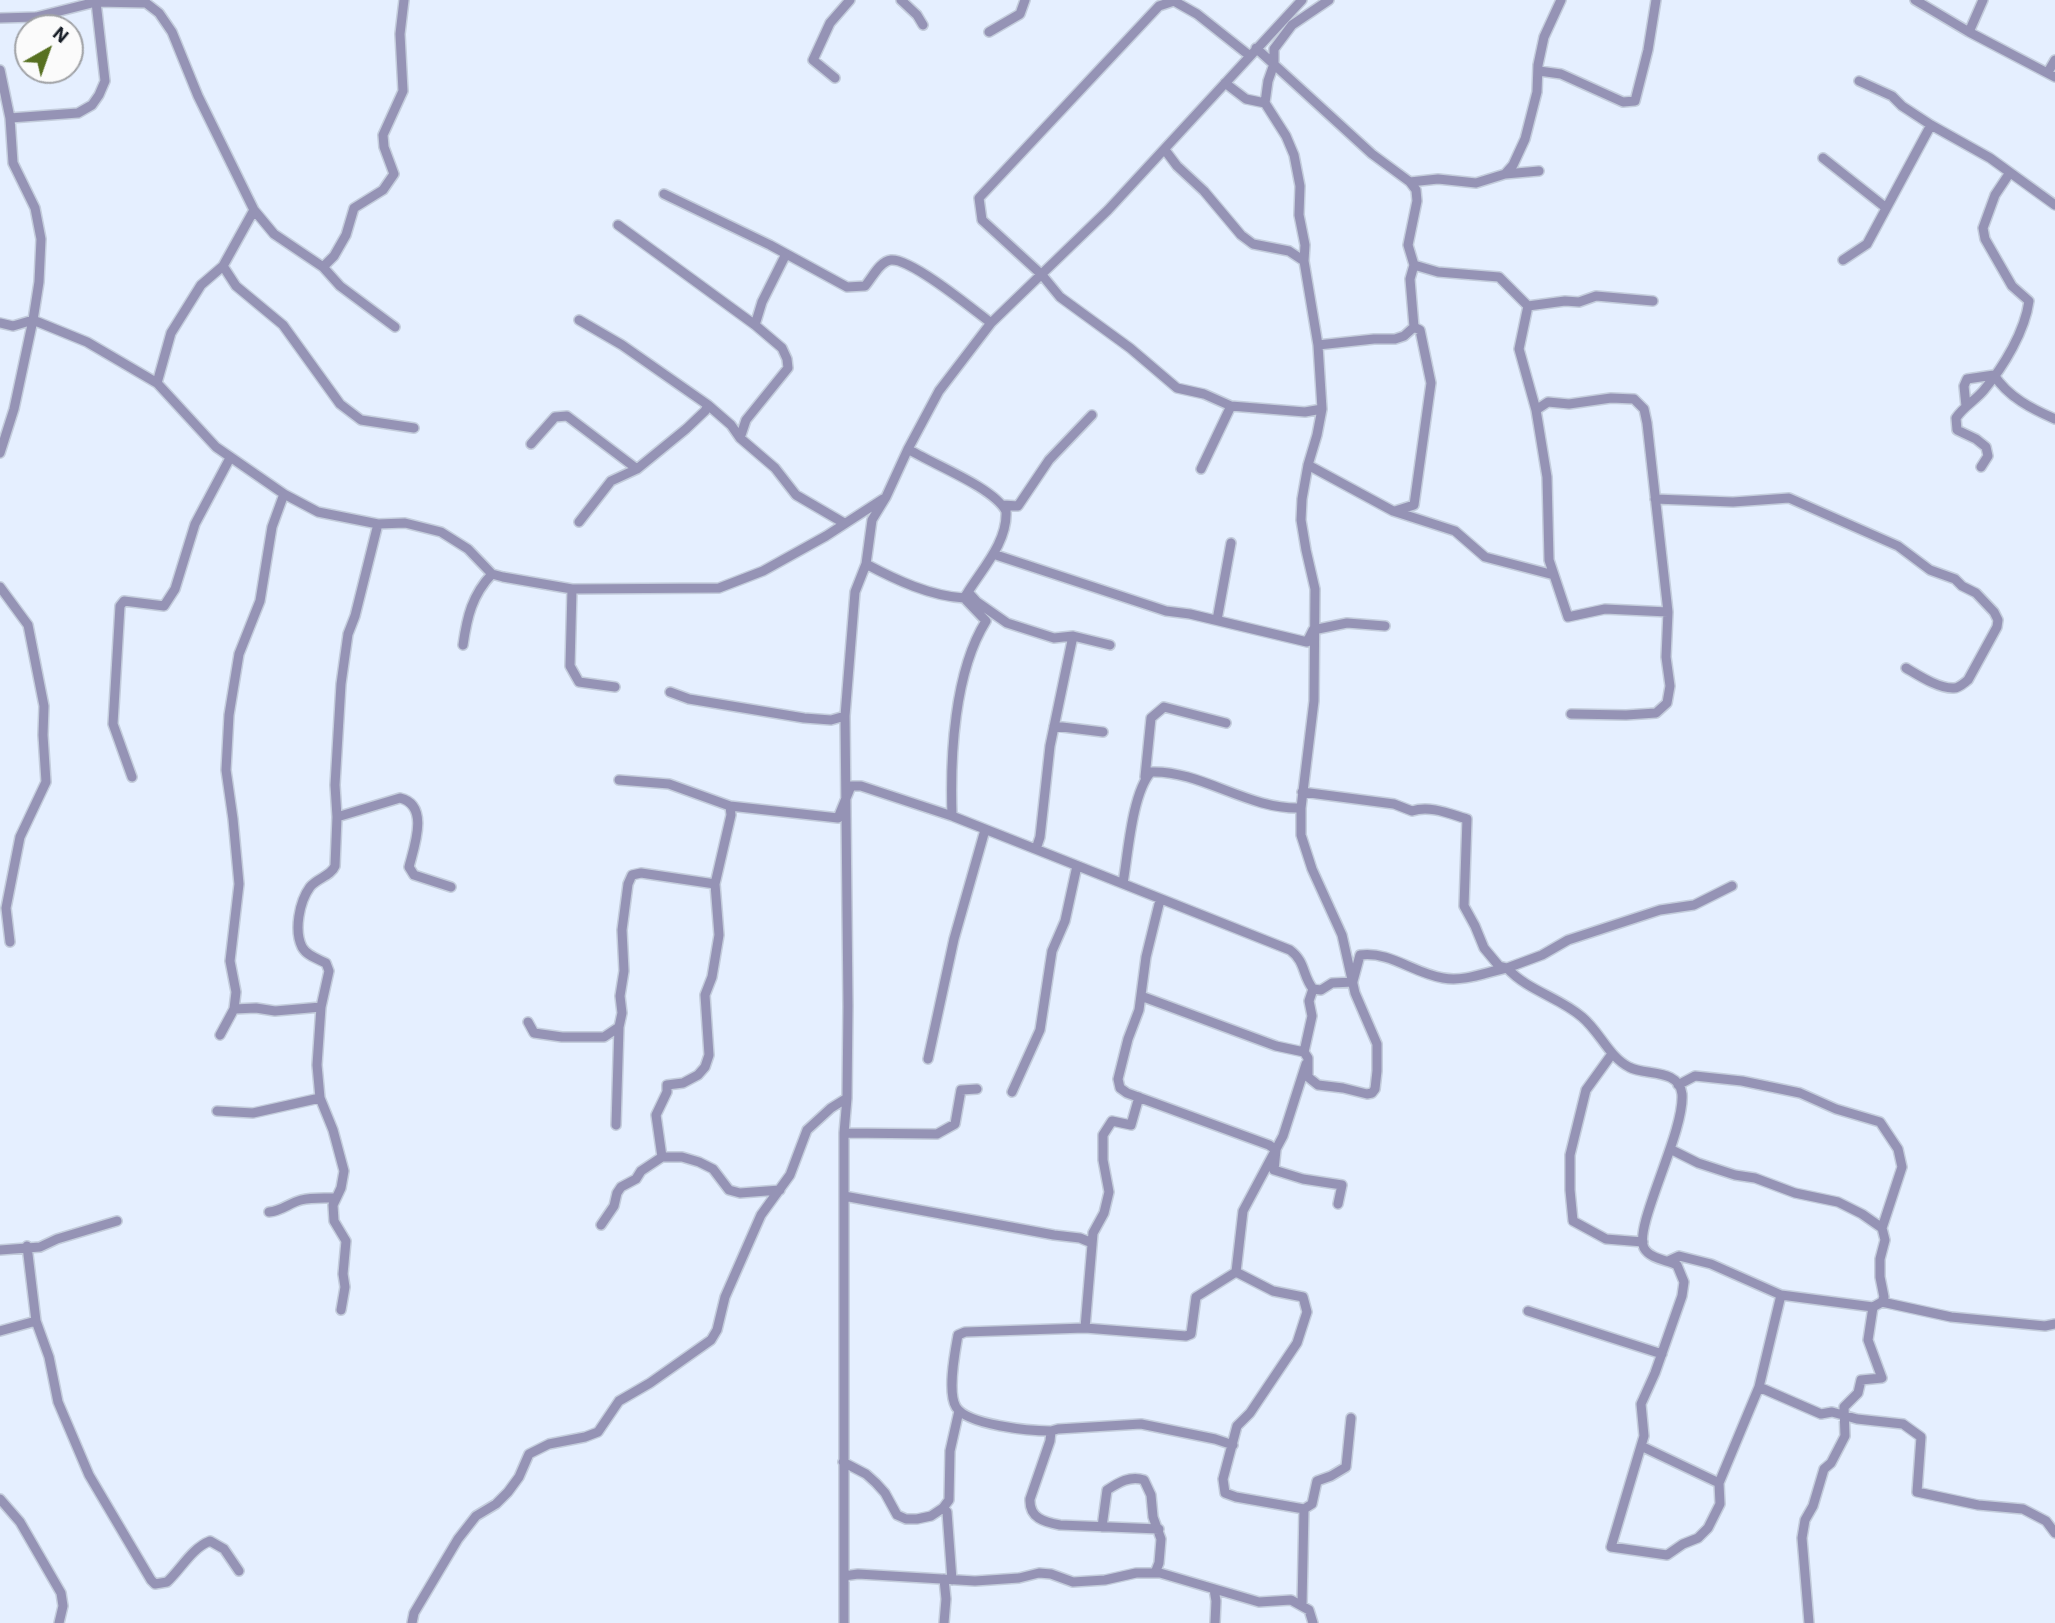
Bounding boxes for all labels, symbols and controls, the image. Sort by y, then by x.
north arrow [14,14,84,84]
text: N [48,21,74,48]

